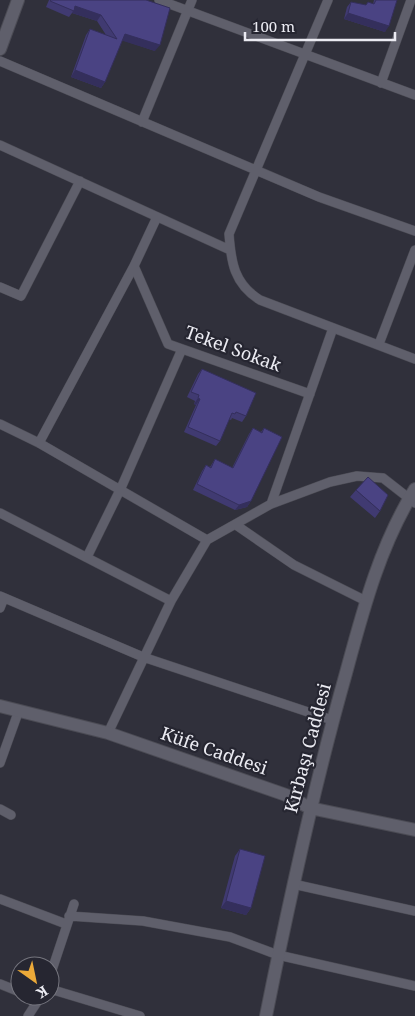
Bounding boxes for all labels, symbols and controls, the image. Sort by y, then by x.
scale bar [245,10,395,42]
text: 100 m [252,16,295,36]
street label: Tekel Sokak [182,319,285,377]
street label: Kırbaşı Caddesi [278,680,336,815]
street label: Küfe Caddesi [158,721,271,780]
north arrow [10,956,60,1006]
text: K [32,982,52,1003]

